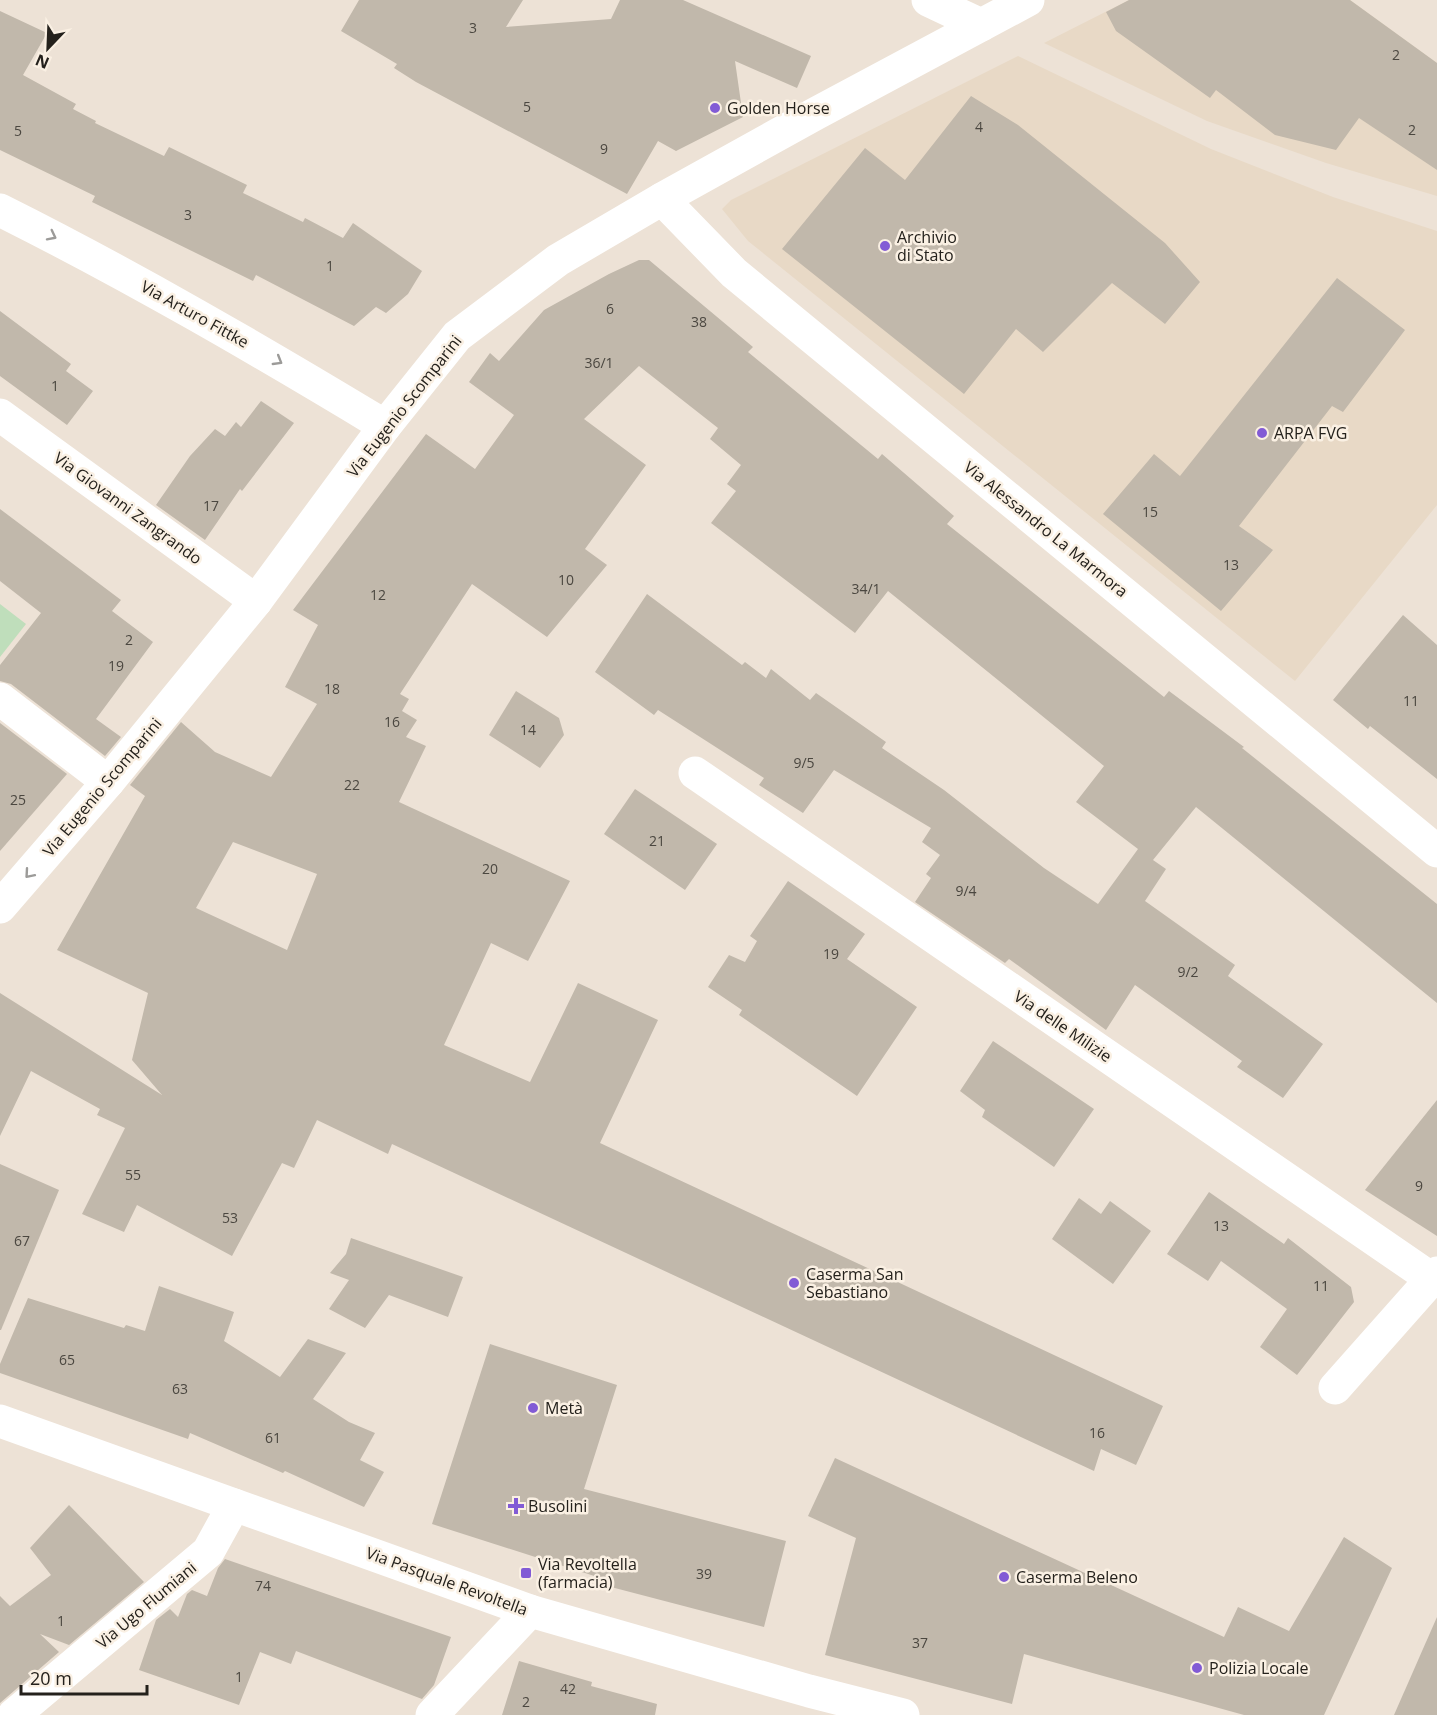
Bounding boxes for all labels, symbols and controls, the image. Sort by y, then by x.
north arrow [18,18,78,78]
house number: 3 [469,18,477,37]
house number: 2 [1392,45,1400,64]
text: N [32,49,52,74]
house number: 5 [523,97,531,116]
place label: Golden Horse [727,97,830,119]
marker: Golden Horse [708,101,722,115]
house number: 4 [975,117,983,136]
house number: 2 [1408,120,1416,139]
house number: 5 [14,121,22,140]
house number: 9 [600,139,608,158]
house number: 3 [184,205,192,224]
place label: Archivio di Stato [897,226,957,266]
one-way arrow [46,229,57,240]
marker: Archivio di Stato [878,239,892,253]
house number: 1 [326,256,334,275]
street label: Via Arturo Fittke [137,275,253,353]
house number: 6 [606,299,614,318]
house number: 38 [691,312,707,331]
street label: Via Eugenio Scomparini [342,330,466,482]
house number: 36/1 [584,353,614,372]
one-way arrow [272,354,282,366]
house number: 1 [51,376,59,395]
place label: ARPA FVG [1274,422,1347,444]
marker: ARPA FVG [1255,426,1269,440]
street label: Via Giovanni Zangrando [50,447,206,569]
street label: Via Alessandro La Marmora [959,456,1133,602]
house number: 17 [203,496,219,515]
house number: 15 [1142,502,1158,521]
house number: 13 [1223,555,1239,574]
house number: 10 [558,570,574,589]
house number: 34/1 [851,579,881,598]
house number: 12 [370,585,386,604]
house number: 2 [125,630,133,649]
house number: 19 [108,656,124,675]
house number: 18 [324,679,340,698]
house number: 11 [1403,691,1419,710]
house number: 16 [384,712,400,731]
street label: Via Eugenio Scomparini [37,713,167,861]
house number: 14 [520,720,536,739]
house number: 9/5 [793,753,815,772]
house number: 22 [344,775,360,794]
house number: 25 [10,790,26,809]
house number: 21 [649,831,665,850]
house number: 20 [482,859,498,878]
one-way arrow [25,867,36,878]
house number: 9/4 [955,881,977,900]
house number: 19 [823,944,839,963]
house number: 9/2 [1177,962,1199,981]
street label: Via delle Milizie [1010,985,1116,1067]
house number: 55 [125,1165,141,1184]
house number: 9 [1415,1176,1423,1195]
house number: 53 [222,1208,238,1227]
house number: 13 [1213,1216,1229,1235]
house number: 67 [14,1231,30,1250]
place label: Caserma San Sebastiano [806,1263,903,1303]
marker: Caserma San Sebastiano [787,1276,801,1290]
house number: 11 [1313,1276,1329,1295]
house number: 65 [59,1350,75,1369]
house number: 63 [172,1379,188,1398]
place label: Metà [545,1397,583,1419]
marker: Metà [526,1401,540,1415]
house number: 16 [1089,1423,1105,1442]
house number: 61 [265,1428,281,1447]
place label: Busolini [528,1495,587,1517]
marker: Busolini [509,1499,523,1513]
street label: Via Pasquale Revoltella [363,1541,531,1621]
place label: Via Revoltella (farmacia) [538,1553,637,1593]
street label: Via Ugo Flumiani [91,1557,201,1653]
house number: 39 [696,1564,712,1583]
marker: Via Revoltella (farmacia) [519,1566,533,1580]
place label: Caserma Beleno [1016,1566,1138,1588]
marker: Caserma Beleno [997,1570,1011,1584]
house number: 74 [255,1576,271,1595]
house number: 1 [57,1611,65,1630]
house number: 37 [912,1633,928,1652]
place label: Polizia Locale [1209,1657,1308,1679]
scale bar [21,1658,147,1696]
marker: Polizia Locale [1190,1661,1204,1675]
text: 20 m [30,1666,72,1690]
house number: 1 [235,1667,243,1686]
house number: 42 [560,1679,576,1698]
house number: 2 [522,1692,530,1711]

